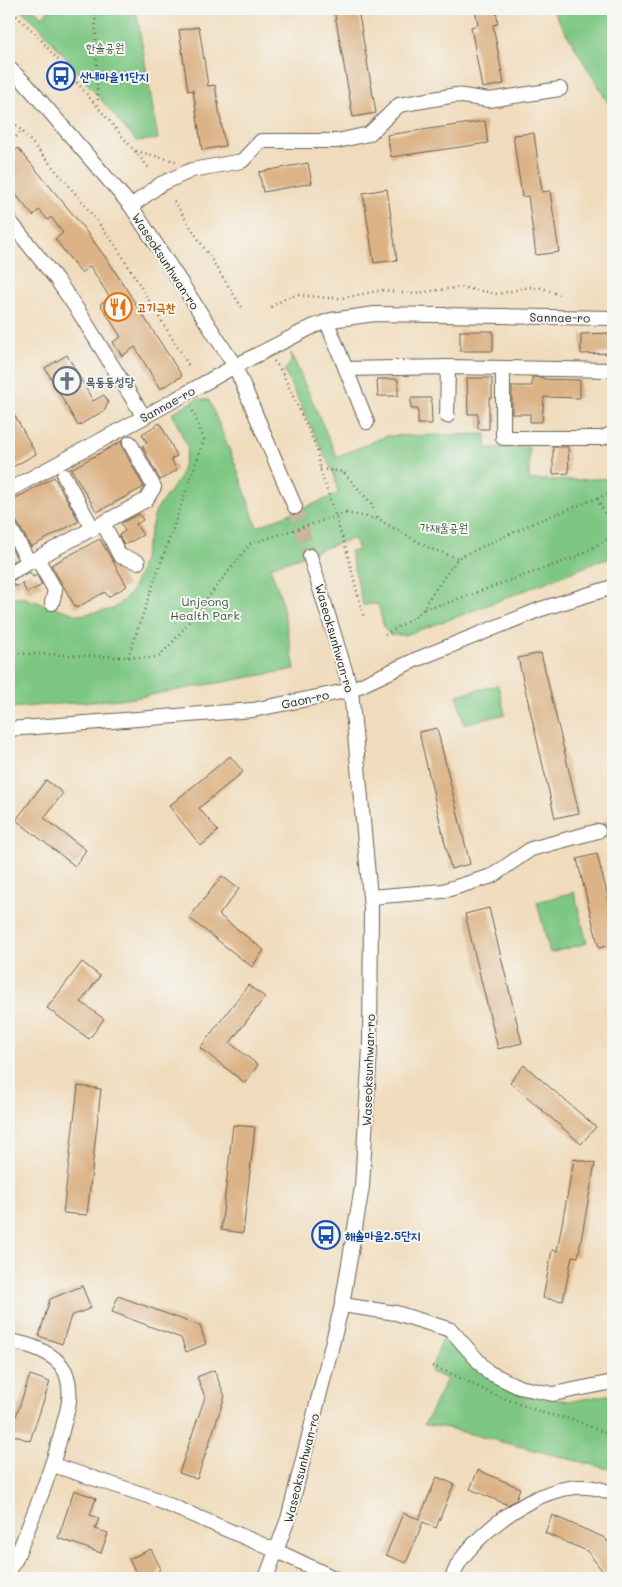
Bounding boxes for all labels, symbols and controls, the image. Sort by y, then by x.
park label: 한솔공원 [86,39,124,55]
bus stop icon: 산내마을11단지 [46,61,76,91]
place label: 산내마을11단지 [79,68,149,84]
street label: Waseoksunhwan-ro [129,210,203,312]
restaurant icon: 고기극찬 [103,292,133,322]
place label: 고기극찬 [137,299,176,315]
street label: Sannae-ro [530,308,590,326]
church icon: 목동동성당 [52,366,82,396]
place label: 목동동성당 [86,373,135,389]
street label: Sannae-ro [137,382,197,426]
park label: 가재울공원 [420,519,468,535]
street label: Waseoksunhwan-ro [312,582,358,694]
park label: Unjeong Health Park [170,593,240,623]
street label: Gaon-ro [280,686,330,712]
street label: Waseoksunhwan-ro [358,1014,378,1126]
bus stop icon: 해솔마을2.5단지 [311,1220,341,1250]
place label: 해솔마을2.5단지 [345,1227,421,1243]
street label: Waseoksunhwan-ro [280,1412,322,1524]

